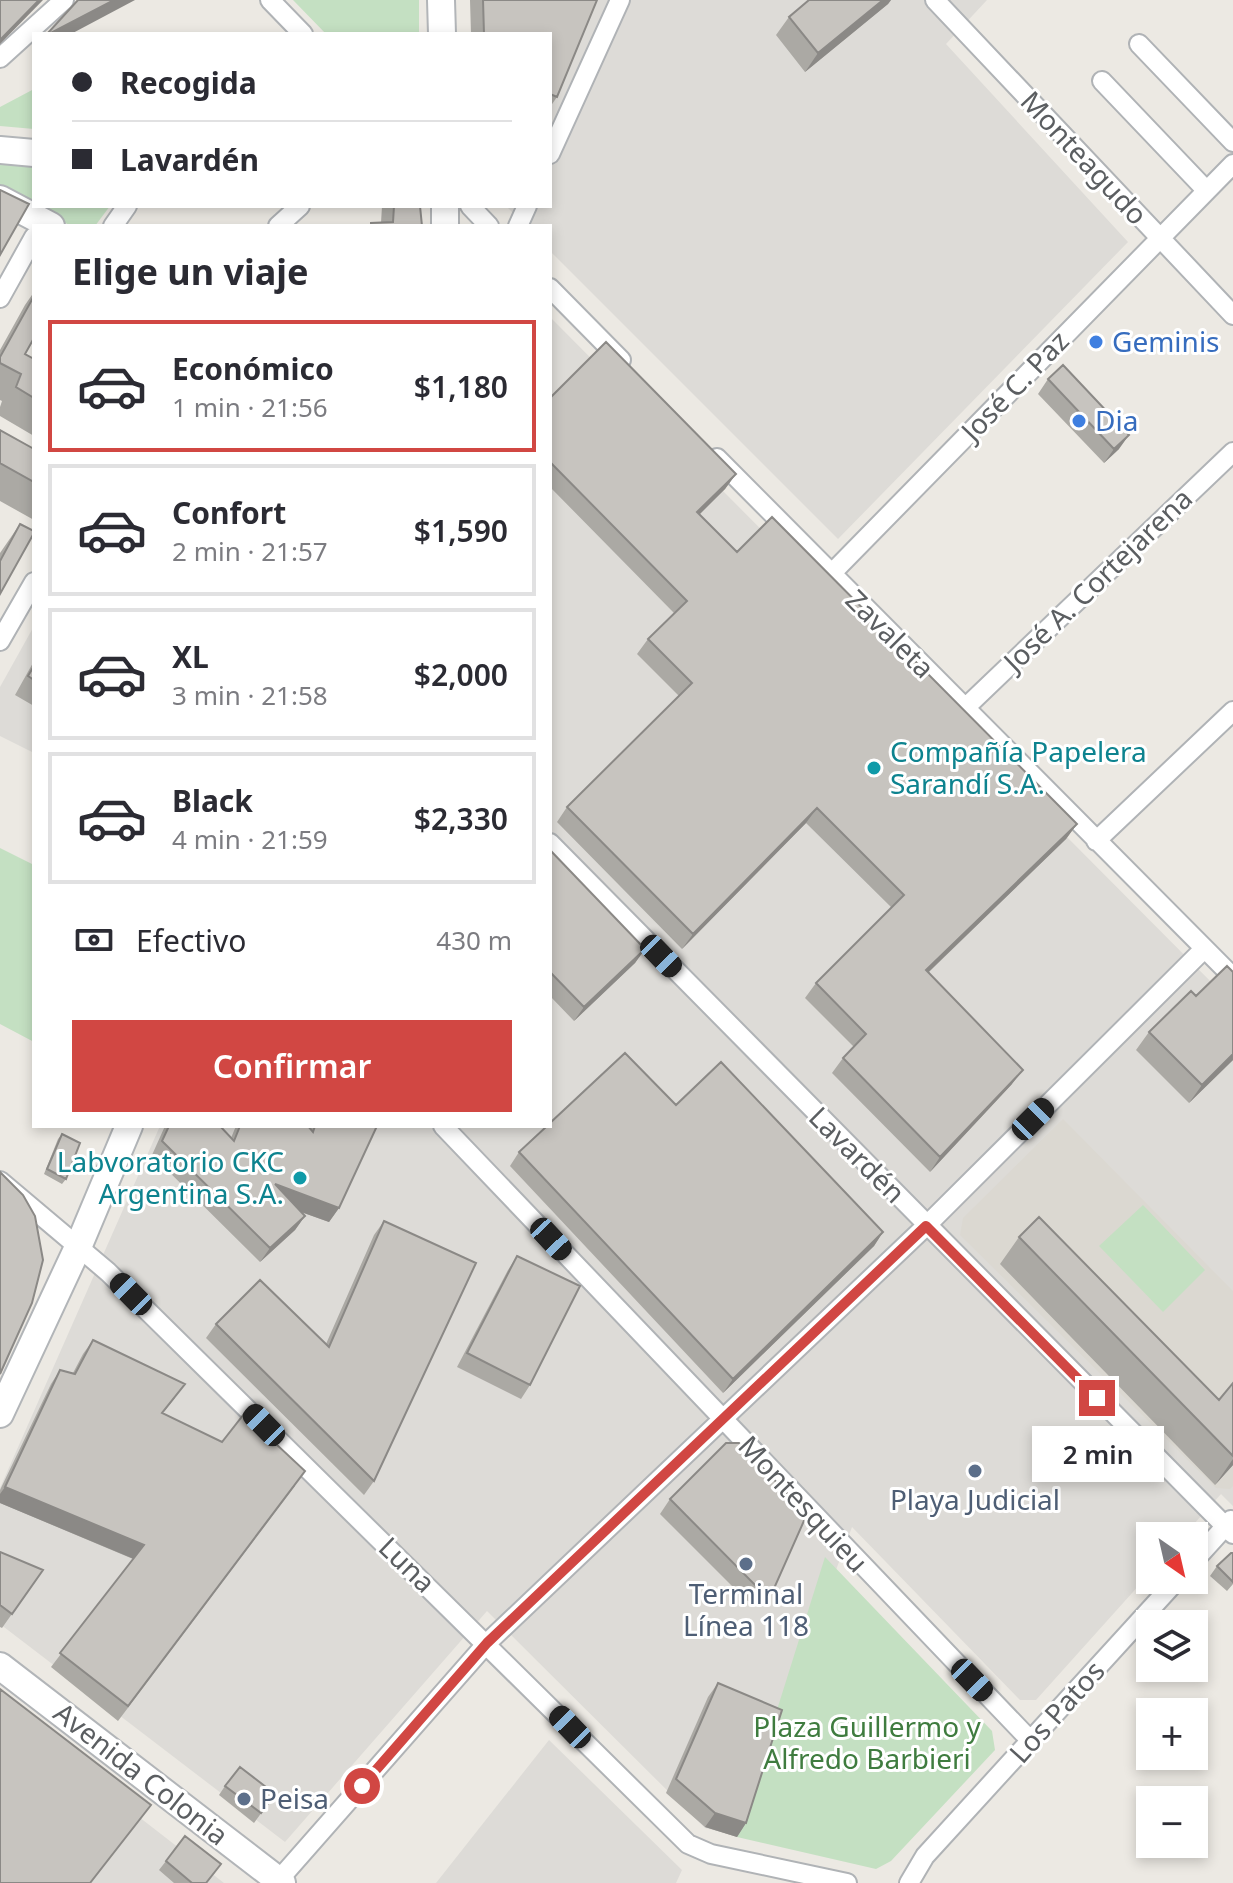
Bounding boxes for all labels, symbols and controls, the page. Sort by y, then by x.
text: Recogida [120,62,257,103]
street label: Monteagudo [1013,82,1157,232]
text: Lavardén [120,139,259,180]
text: Elige un viaje [72,247,309,296]
street label: José C. Paz [950,322,1076,451]
place label: Geminis [1112,322,1220,360]
marker: Geminis [1087,333,1105,351]
text: Económico [172,348,334,389]
icon: car [76,350,148,422]
text: $1,180 [414,366,508,407]
text: 1 min · 21:56 [172,389,328,425]
place label: Dia [1095,401,1138,439]
marker: Dia [1070,412,1088,430]
street label: José A. Cortejarena [993,479,1200,681]
text: Confort [172,492,286,533]
icon: car [76,494,148,566]
text: $1,590 [414,510,508,551]
text: 2 min · 21:57 [172,533,328,569]
street label: Zavaleta [838,581,943,686]
text: XL [172,636,209,677]
icon: car [76,638,148,710]
text: $2,000 [414,654,508,695]
text: 3 min · 21:58 [172,677,328,713]
place label: Compañía Papelera Sarandí S.A. [890,732,1147,802]
marker: Compañía Papelera Sarandí S.A. [865,759,883,777]
text: Black [172,780,253,821]
icon: car [76,782,148,854]
text: $2,330 [414,798,508,839]
text: 4 min · 21:59 [172,821,328,857]
icon: cash [72,918,116,962]
text: Efectivo [136,920,246,961]
text: 430 m [436,922,512,958]
car [636,930,686,982]
button: Confirmar [72,1020,512,1112]
car [1008,1094,1058,1144]
street label: Lavardén [801,1098,914,1211]
place label: Labvoratorio CKC Argentina S.A. [57,1142,284,1212]
marker: Labvoratorio CKC Argentina S.A. [291,1169,309,1187]
car [526,1213,576,1265]
car [106,1269,156,1319]
route end [1079,1380,1115,1416]
car [239,1400,289,1450]
callout: 2 min [1031,1426,1163,1482]
street label: Montesquieu [731,1427,877,1580]
text: 2 min [1063,1436,1133,1472]
marker: Playa Judicial [966,1462,984,1480]
place label: Playa Judicial [890,1480,1060,1518]
north arrow [1136,1522,1208,1594]
map controls [1136,1522,1208,1858]
street label: Luna [371,1528,444,1601]
marker: Terminal Línea 118 [737,1555,755,1573]
place label: Terminal Línea 118 [683,1574,809,1644]
button: layers [1136,1610,1208,1682]
street label: Los Patos [1000,1652,1112,1771]
car [947,1654,997,1706]
street label: Avenida Colonia [47,1693,237,1853]
button: + [1136,1698,1208,1770]
car [545,1701,595,1753]
park label: Plaza Guillermo y Alfredo Barbieri [753,1707,981,1777]
route start [344,1768,380,1804]
place label: Peisa [260,1779,329,1817]
button: − [1136,1786,1208,1858]
marker: Peisa [235,1790,253,1808]

